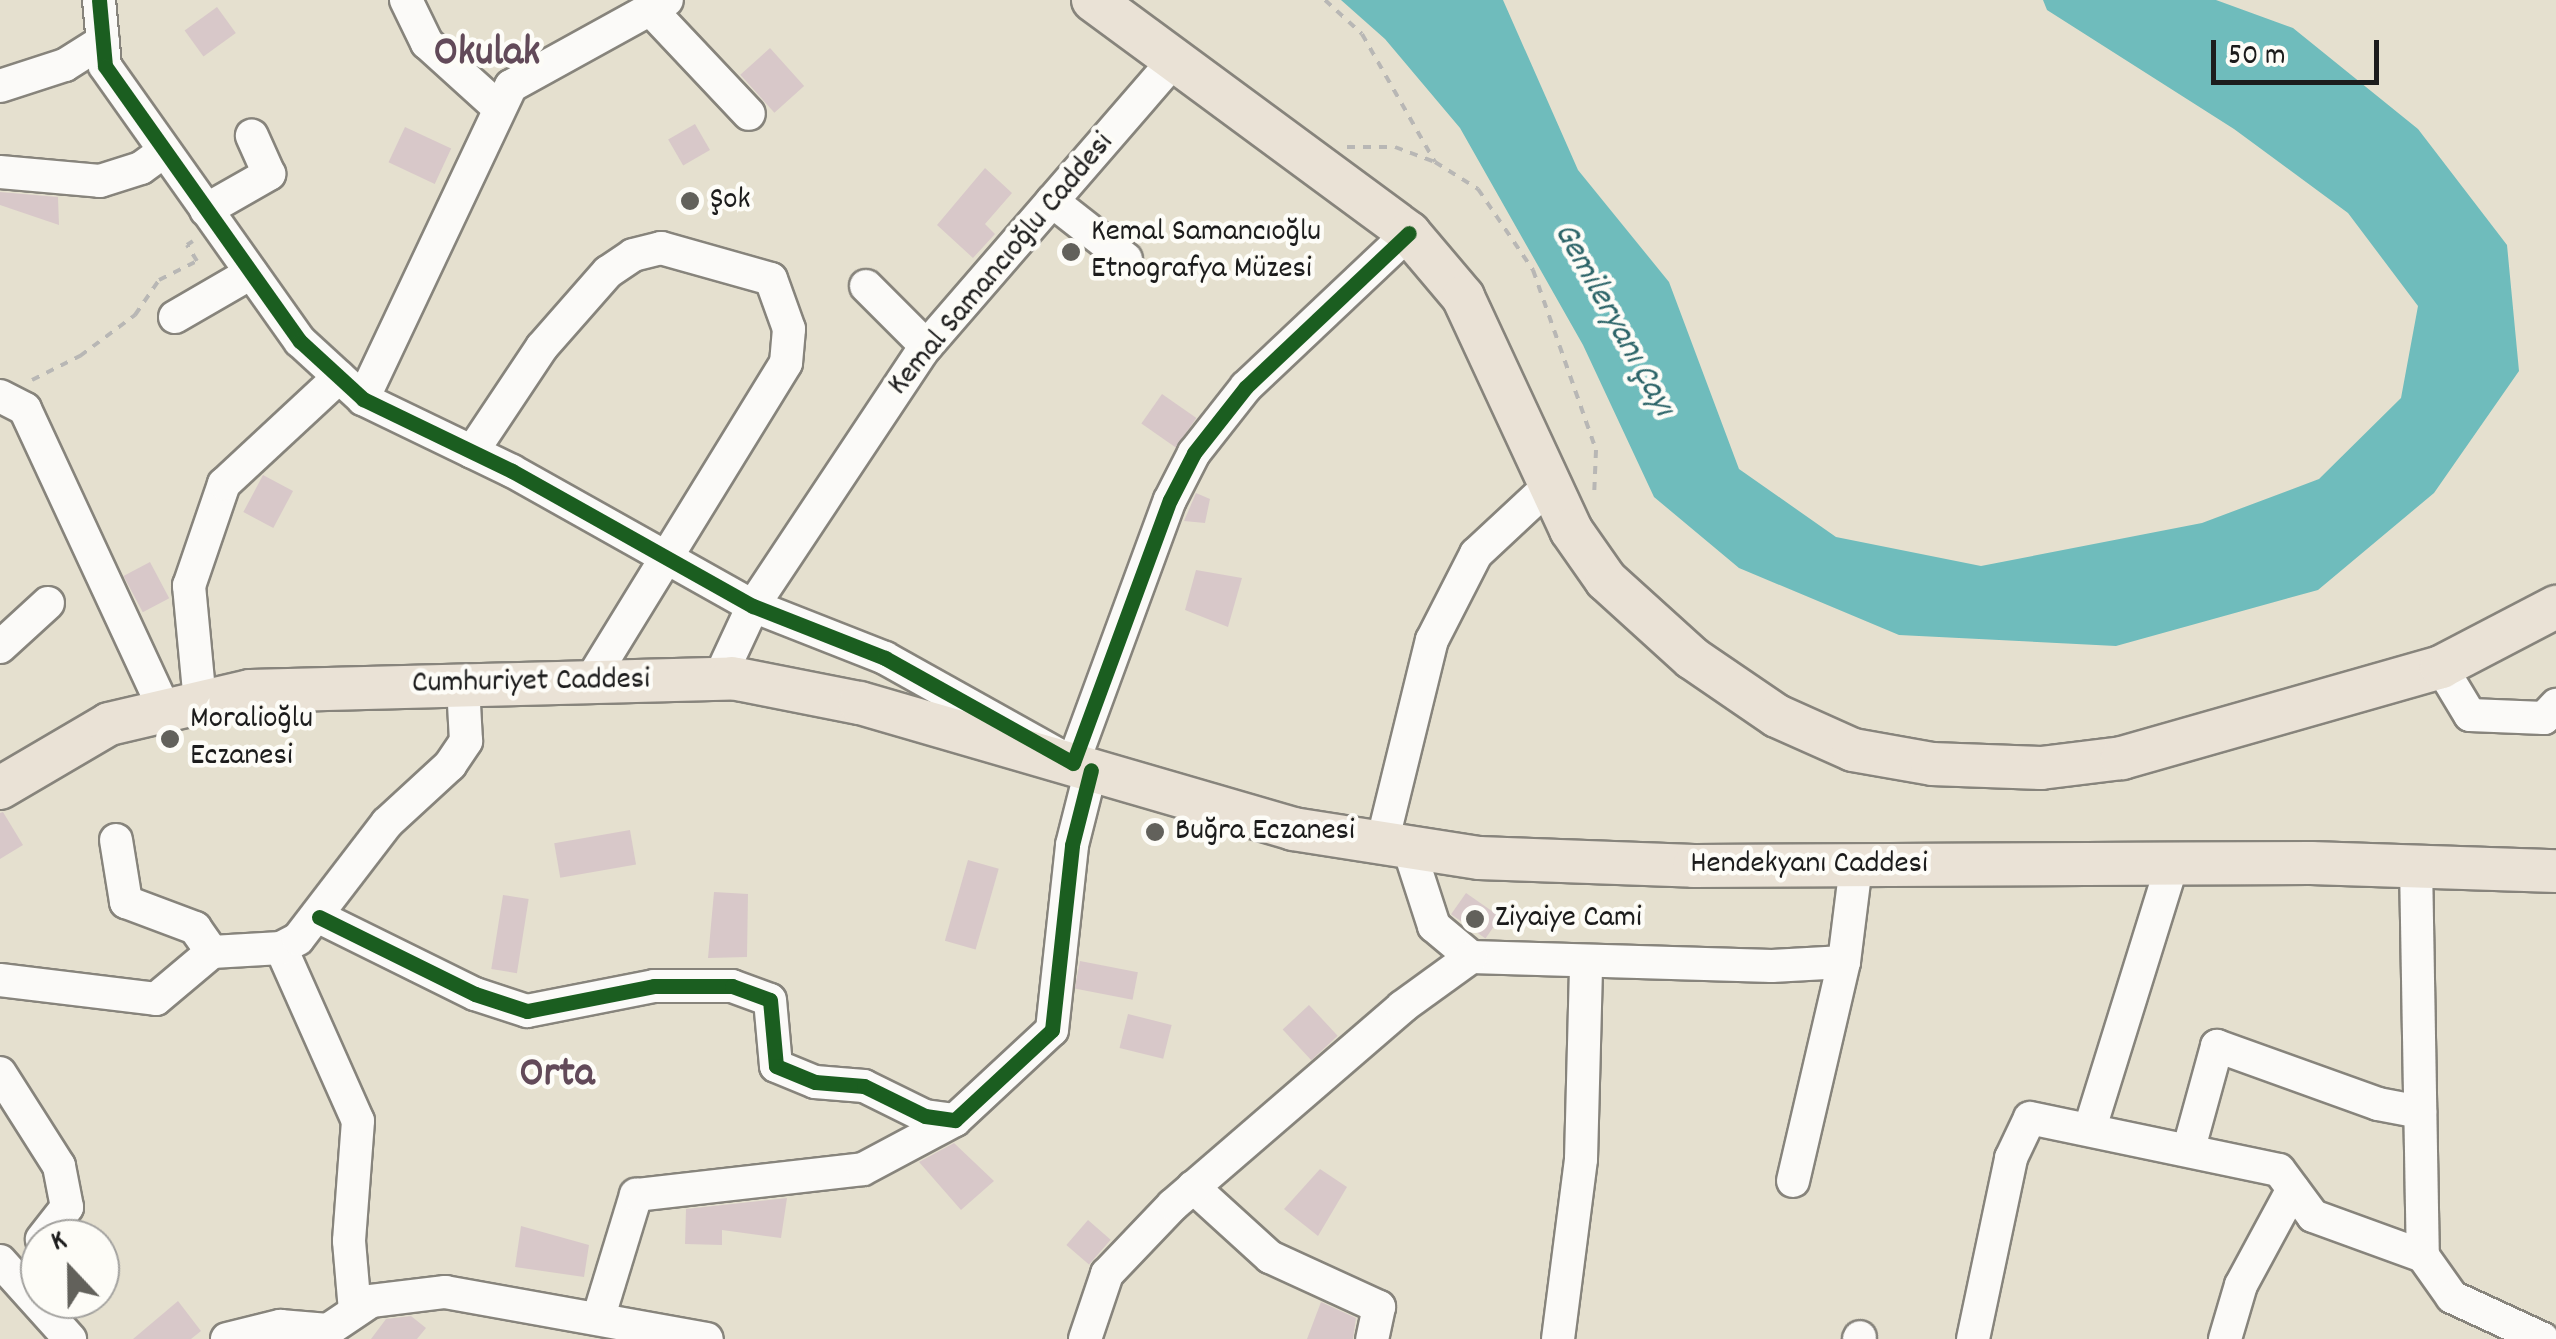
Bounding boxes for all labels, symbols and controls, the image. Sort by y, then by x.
scale bar [2216,20,2384,82]
district label: Okulak [434,30,540,80]
text: 50 m [2228,36,2286,79]
street label: Kemal Samancıoğlu Caddesi [881,126,1123,404]
place label: Şok [710,182,751,220]
marker: Şok [679,190,701,212]
place label: Kemal Samancıoğlu Etnografya Müzesi [1091,215,1321,290]
water label: Gemileryanı Çayı [1543,216,1683,424]
marker: Kemal Samancıoğlu Etnografya Müzesi [1060,241,1082,263]
street label: Cumhuriyet Caddesi [412,662,650,704]
place label: Moralioğlu Eczanesi [190,702,313,777]
marker: Moralioğlu Eczanesi [159,728,181,750]
place label: Buğra Eczanesi [1175,813,1355,851]
marker: Buğra Eczanesi [1144,821,1166,843]
street label: Hendekyanı Caddesi [1690,846,1928,884]
place label: Ziyaiye Cami [1495,900,1642,938]
marker: Ziyaiye Cami [1464,908,1486,930]
district label: Orta [520,1051,594,1101]
north arrow [20,1219,120,1319]
text: K [46,1222,73,1264]

